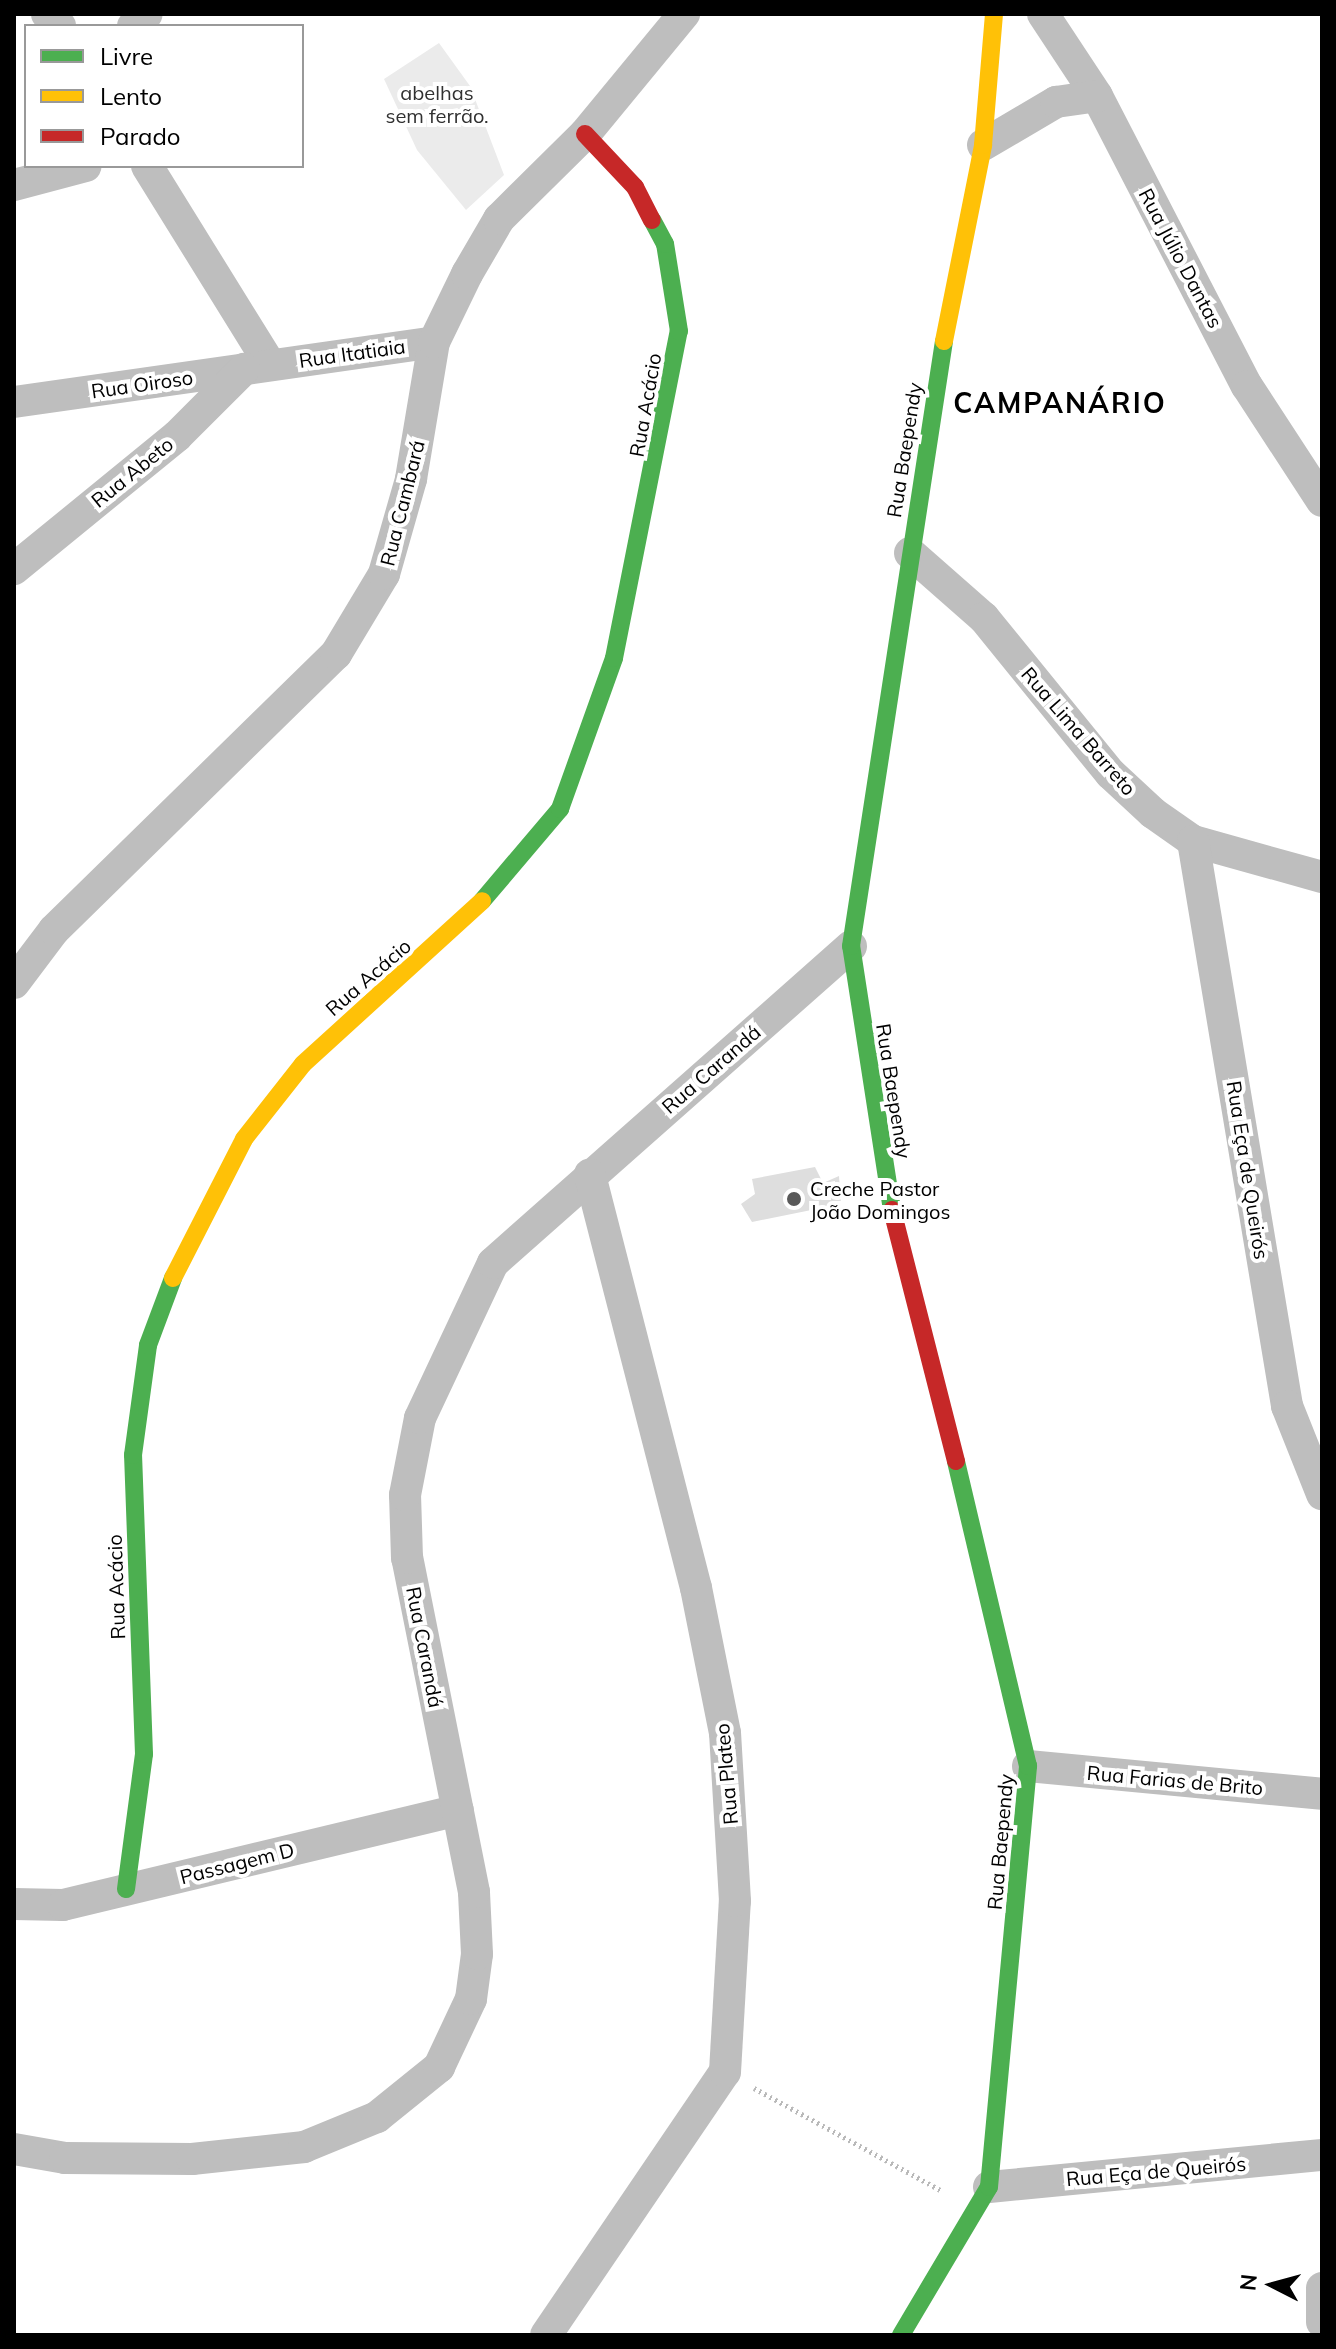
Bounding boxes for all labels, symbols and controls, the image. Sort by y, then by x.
legend [24,24,304,168]
text: Livre [100,41,153,71]
park label: abelhas sem ferrão. [385,80,489,127]
text: Lento [100,81,162,111]
text: Parado [100,121,181,151]
street label: Rua Júlio Dantas [1134,184,1228,332]
street label: Rua Itatiaia [297,334,407,372]
street label: Rua Acácio [624,351,666,459]
street label: Rua Oiroso [89,365,195,403]
street label: Rua Baependy [881,381,927,519]
district label: CAMPANÁRIO [953,386,1167,420]
street label: Rua Abeto [86,432,178,512]
street label: Rua Cambará [375,438,429,568]
street label: Rua Lima Barreto [1017,662,1141,800]
street label: Rua Acácio [320,933,416,1021]
street label: Rua Carandá [657,1020,765,1118]
street label: Rua Baependy [871,1022,917,1160]
street label: Rua Eça de Queirós [1222,1079,1274,1261]
place label: Creche Pastor João Domingos [810,1176,950,1223]
marker: Creche Pastor João Domingos [785,1190,803,1208]
street label: Rua Acácio [102,1534,130,1640]
street label: Rua Carandá [402,1584,448,1710]
street label: Rua Plateo [710,1722,742,1826]
street label: Rua Farias de Brito [1086,1760,1264,1800]
street label: Rua Baependy [982,1773,1018,1911]
street label: Passagem D [177,1837,297,1889]
street label: Rua Eça de Queirós [1065,2151,1247,2191]
north arrow [1232,2245,1312,2325]
text: N [1233,2273,1263,2292]

